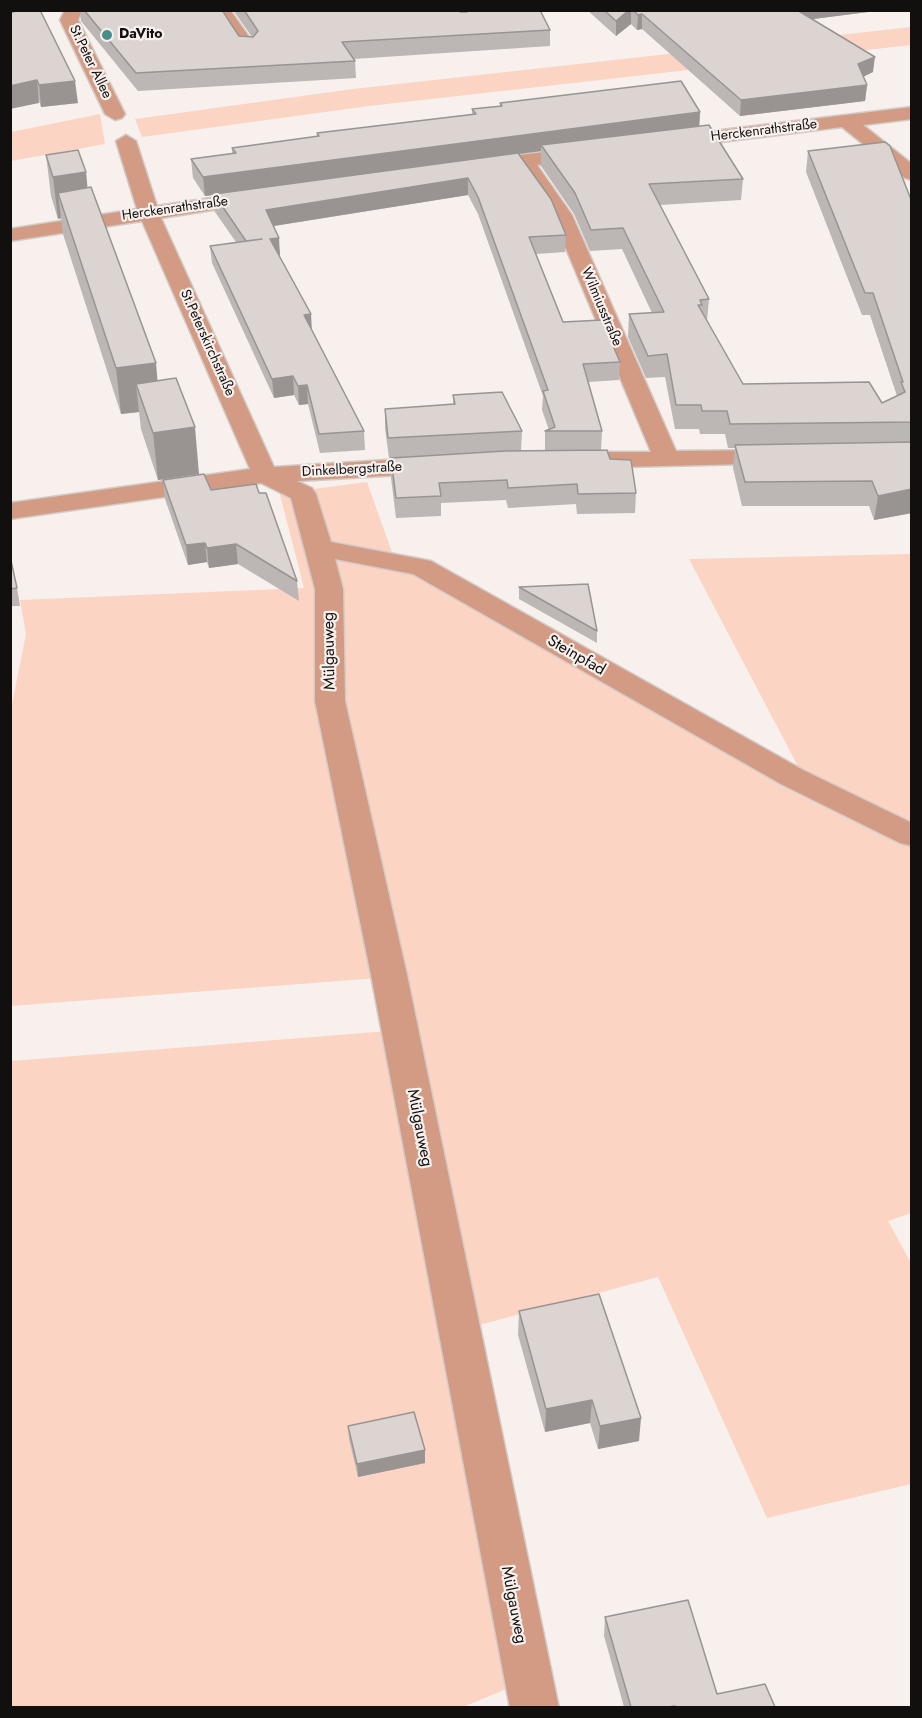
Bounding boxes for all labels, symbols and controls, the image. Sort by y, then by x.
street label: St.Peter Allee [65,23,115,101]
place label: DaVito [119,27,163,43]
marker: DaVito [100,28,114,42]
street label: Herckenrathstraße [710,116,818,146]
street label: Herckenrathstraße [121,193,229,225]
street label: Wilmiusstraße [577,265,625,349]
street label: St.Peterskirchstraße [176,287,238,399]
street label: Dinkelbergstraße [301,459,403,481]
street label: Mülgauweg [320,612,340,690]
street label: Steinpfad [544,632,608,680]
street label: Mülgauweg [402,1088,436,1168]
street label: Mülgauweg [496,1565,530,1645]

